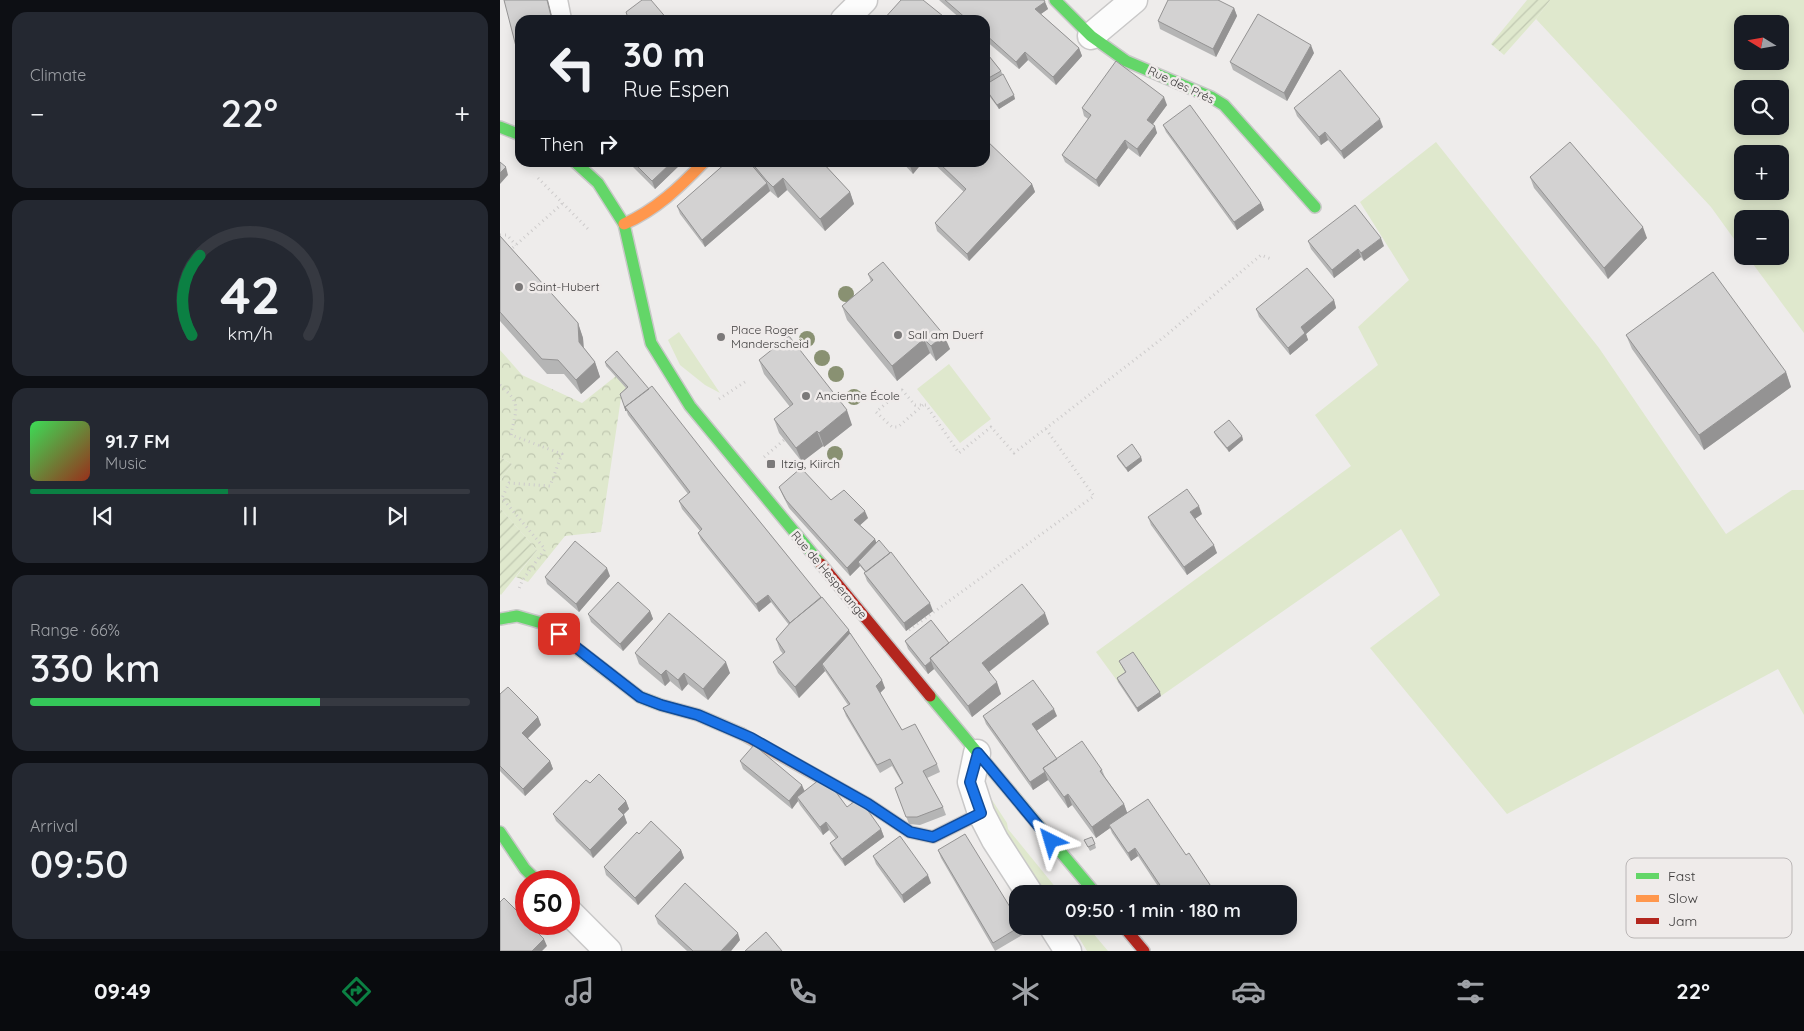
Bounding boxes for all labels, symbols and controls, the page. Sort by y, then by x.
north arrow [1734,15,1789,70]
map controls [1734,15,1789,265]
text: 30 m [623,32,705,76]
icon: left [540,35,605,100]
street label: Rue des Prés [1146,63,1217,107]
text: Climate [30,65,86,85]
text: Rue Espen [623,75,730,103]
button: search [1734,80,1789,135]
text: 22° [221,89,278,137]
text: − [30,96,45,131]
text: + [454,96,470,131]
icon: right [594,130,622,158]
text: Then [540,132,584,156]
button: + [1734,145,1789,200]
button: − [1734,210,1789,265]
text: 42 [220,262,280,327]
place label: Saint-Hubert [529,279,599,294]
marker: Saint-Hubert [513,281,525,293]
text: km/h [227,322,273,344]
place label: Place Roger Manderscheid [731,322,809,351]
place label: Sall am Duerf [908,327,984,342]
marker: Sall am Duerf [892,329,904,341]
marker: Place Roger Manderscheid [715,331,727,343]
place label: Ancienne École [816,388,900,403]
marker: Ancienne École [800,390,812,402]
text: 91.7 FM [105,429,170,453]
text: Music [105,453,147,473]
place label: Itzig, Kiirch [781,456,840,471]
marker: Itzig, Kiirch [765,458,777,470]
icon: previous [89,502,117,530]
icon: pause [236,502,264,530]
icon: next [383,502,411,530]
street label: Rue de Hesperange [788,528,871,622]
pin [538,613,580,655]
text: Range · 66% [30,620,120,640]
icon: arrive [545,620,573,648]
text: 330 km [30,644,160,692]
position arrow [1024,814,1076,866]
text: Arrival [30,816,78,836]
text: 09:50 [30,840,128,888]
legend [1626,858,1792,938]
text: Fast [1668,867,1696,885]
speed limit sign: 50 [515,870,580,935]
text: Slow [1668,889,1698,907]
text: 09:50 · 1 min · 180 m [1065,898,1241,922]
text: Jam [1668,912,1697,930]
icon: directions [339,974,374,1009]
icon: music [562,974,597,1009]
icon: phone [785,974,820,1009]
icon: climate [1008,974,1043,1009]
icon: car [1231,974,1266,1009]
icon: filters [1453,974,1488,1009]
text: 09:49 [94,977,151,1005]
text: 22° [1676,977,1710,1005]

